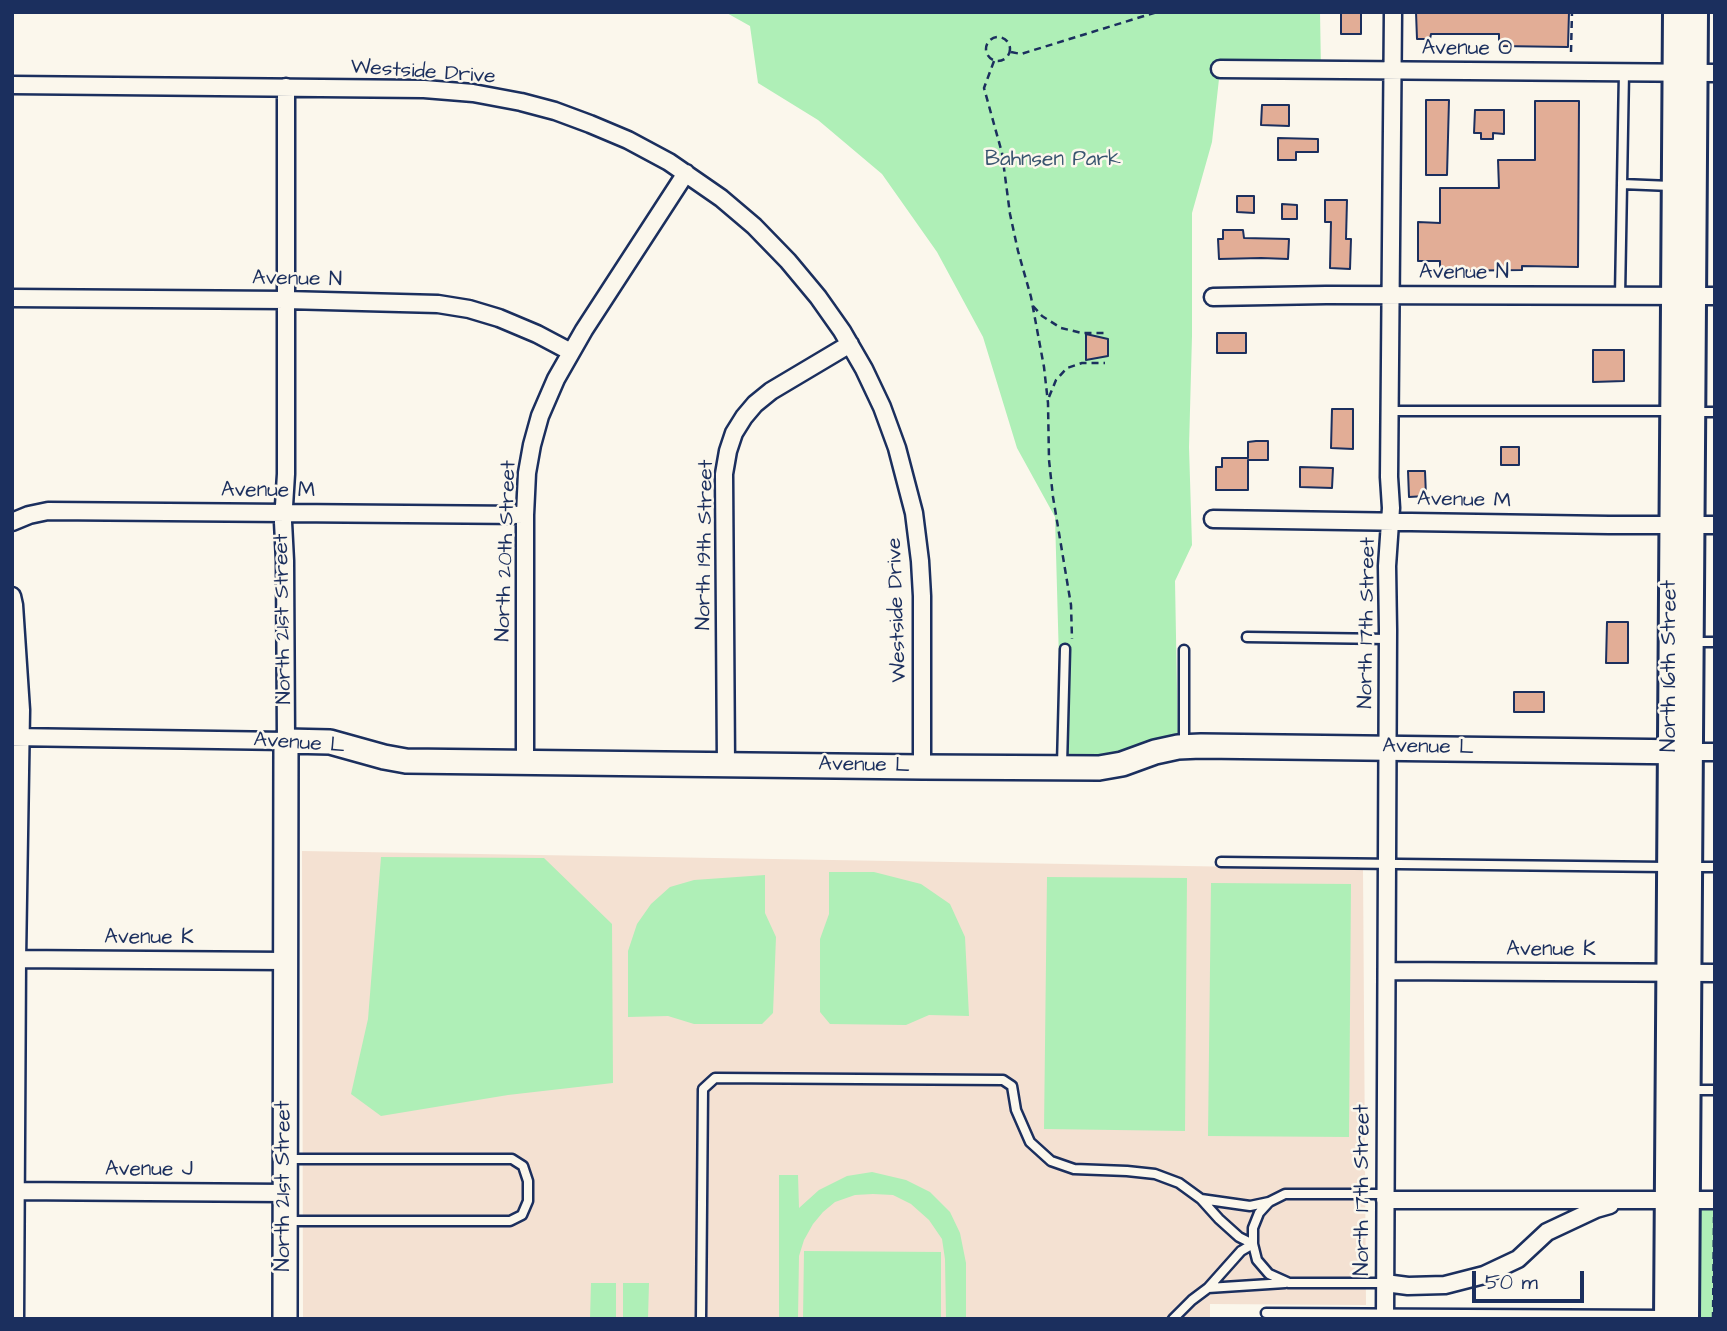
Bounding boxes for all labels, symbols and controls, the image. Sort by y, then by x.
street label: Avenue O [1422,37,1512,63]
street label: Westside Drive [350,55,496,91]
park label: Bahnsen Park [985,148,1121,174]
street label: Avenue N [1419,261,1509,287]
street label: Avenue N [252,267,342,293]
street label: North 20th Street [491,460,523,642]
street label: North 19th Street [692,460,720,630]
street label: Avenue M [221,479,315,505]
street label: Avenue M [1417,488,1511,514]
street label: North 21st Street [270,533,298,705]
street label: Westside Drive [883,537,913,683]
street label: North 17th Street [1354,537,1382,709]
street label: North 16th Street [1658,580,1684,752]
street label: Avenue L [253,728,345,760]
street label: Avenue L [1382,735,1474,761]
street label: Avenue L [818,753,910,779]
street label: Avenue K [104,926,194,952]
street label: Avenue K [1506,938,1596,964]
street label: North 21st Street [272,1101,298,1271]
street label: North 17th Street [1351,1104,1377,1276]
street label: Avenue J [105,1158,193,1184]
scale bar [1475,1258,1587,1302]
text: 50 m [1485,1268,1538,1297]

